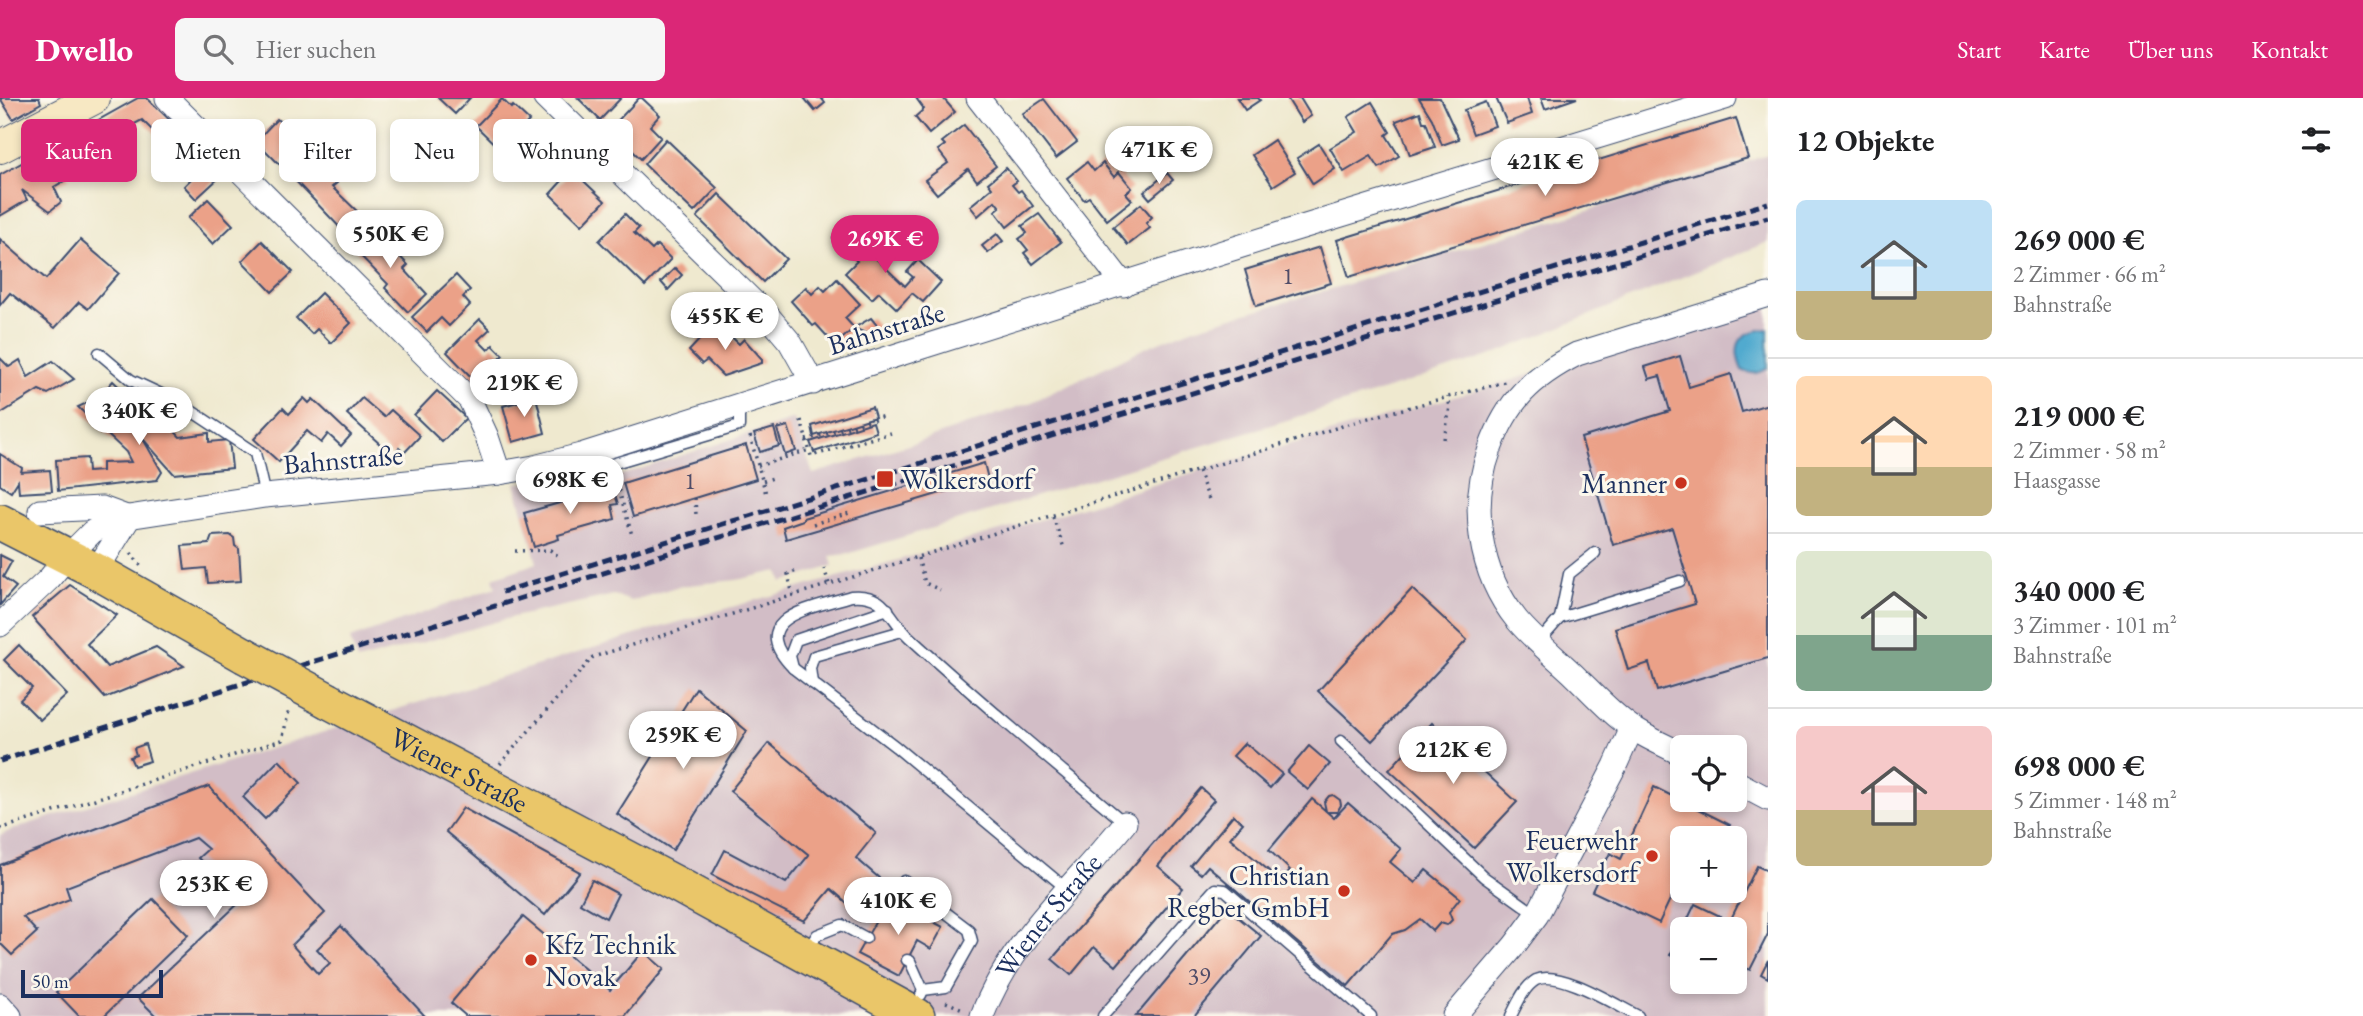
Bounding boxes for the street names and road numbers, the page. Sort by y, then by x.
street label: Bahnstraße [823,293,949,363]
street label: Bahnstraße [282,436,405,482]
street label: Wiener Straße [384,718,534,821]
street label: Wiener Straße [986,845,1109,985]

